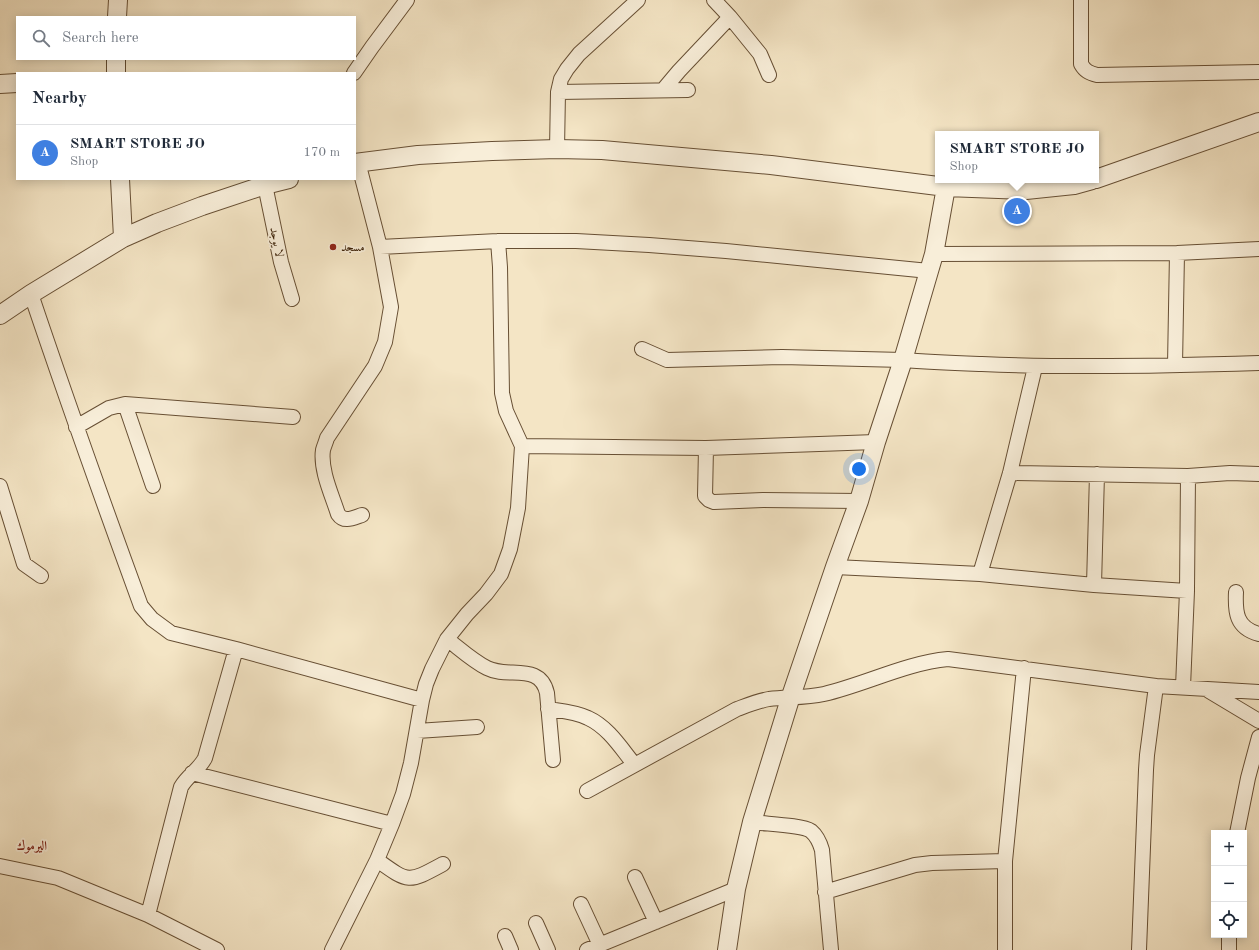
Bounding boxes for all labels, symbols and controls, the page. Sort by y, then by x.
search box [16,16,356,60]
icon: search [30,27,52,49]
text: Search here [62,31,139,46]
text: Nearby [32,90,87,107]
popup [935,131,1099,183]
text: SMART STORE JO [70,137,205,152]
text: SMART STORE JO [950,142,1084,157]
text: A [40,146,50,159]
text: 170 m [303,146,340,159]
text: Shop [70,155,98,168]
text: Shop [950,160,978,173]
pin: A [1004,196,1030,226]
street label: لا يوجد [266,226,285,259]
marker: مسجد [328,242,338,252]
place label: مسجد [341,242,365,254]
your location [849,459,869,479]
map controls [1211,830,1247,938]
button: + [1211,830,1247,866]
district label: اليرموك [17,839,47,854]
button: − [1211,866,1247,902]
button: locate [1211,902,1247,938]

